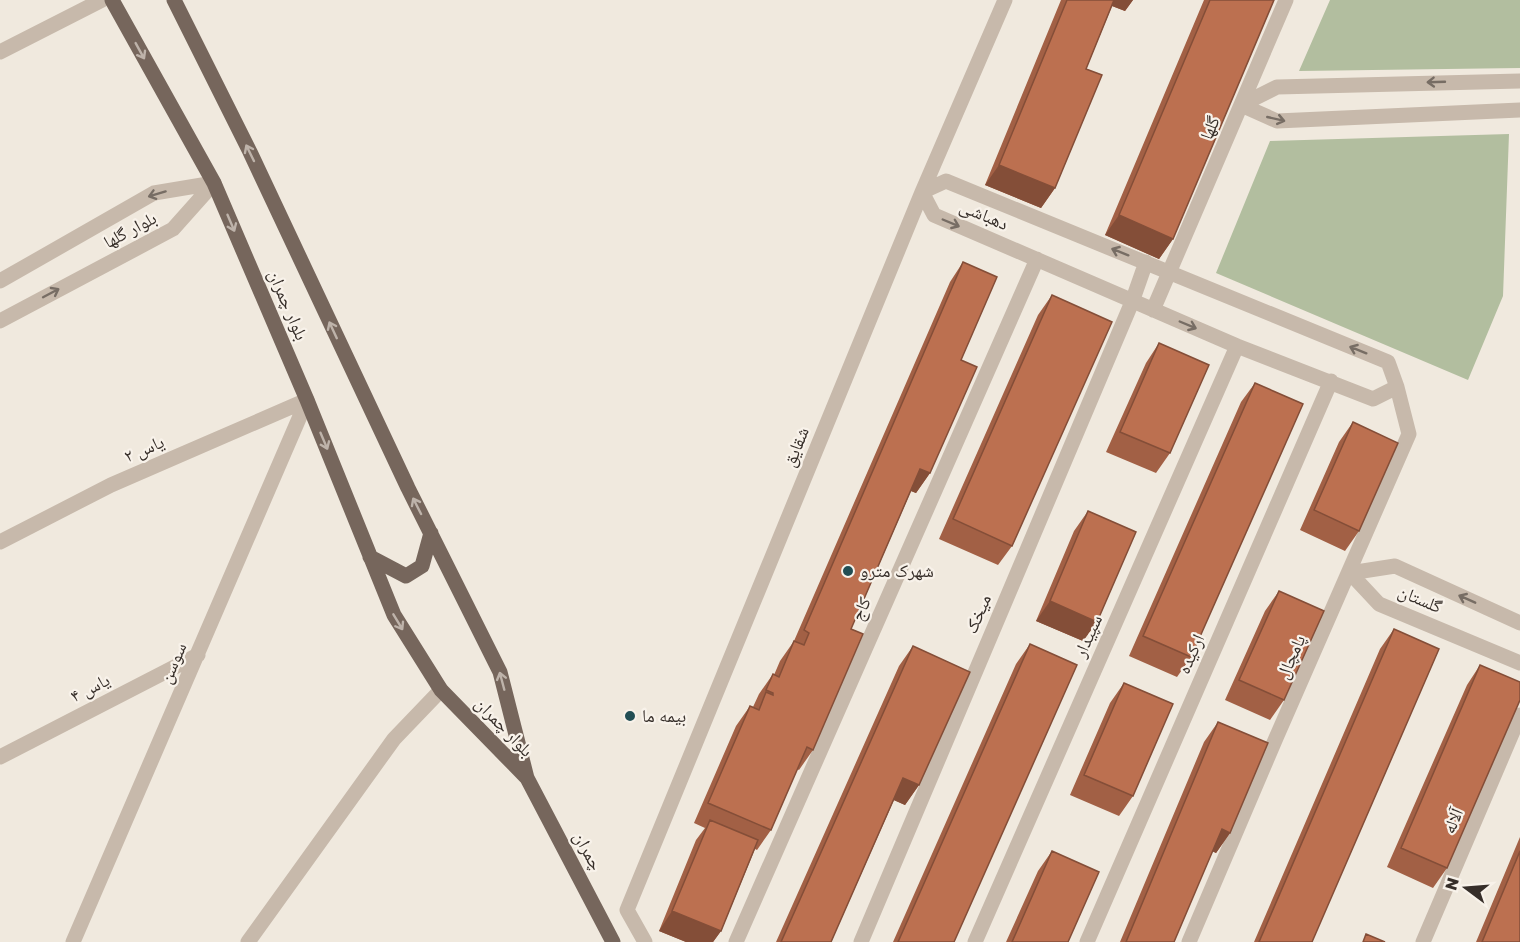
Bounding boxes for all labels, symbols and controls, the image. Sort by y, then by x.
one-way arrow [134,42,146,59]
one-way arrow [1427,77,1447,88]
street label: گلها [1194,112,1224,143]
one-way arrow [1266,113,1285,125]
one-way arrow [244,145,256,163]
one-way arrow [148,189,167,200]
street label: دهباشی [956,194,1012,235]
street label: بلوار گلها [99,206,160,253]
one-way arrow [226,214,237,232]
one-way arrow [942,217,960,229]
one-way arrow [1111,246,1130,257]
street label: بلوار چمران [263,266,314,344]
one-way arrow [42,287,60,298]
one-way arrow [1179,320,1197,331]
one-way arrow [326,321,338,339]
one-way arrow [1350,344,1368,355]
street label: شقایق [777,423,814,470]
street label: یاس ۲ [120,430,167,467]
one-way arrow [319,432,330,450]
one-way arrow [411,497,422,515]
place label: شهرک مترو [860,559,934,581]
marker: شهرک مترو [841,564,855,578]
street label: گلستان [1395,579,1446,618]
street label: میخک [959,591,995,637]
one-way arrow [1458,592,1476,604]
street label: کاج [845,593,877,625]
street label: سپیدار [1068,611,1107,662]
one-way arrow [393,613,405,630]
street label: ارکیده [1172,630,1209,677]
street label: پامچال [1271,631,1311,683]
street label: سوسن [154,639,191,687]
street label: یاس ۴ [66,668,114,707]
one-way arrow [496,672,507,691]
street label: بلوار چمران [470,692,539,761]
place label: بیمه ما [642,704,686,727]
marker: بیمه ما [623,709,637,723]
street label: آلاله [1437,804,1467,837]
street label: چمران [569,827,608,874]
north arrow [1436,858,1496,918]
text: N [1440,875,1463,892]

